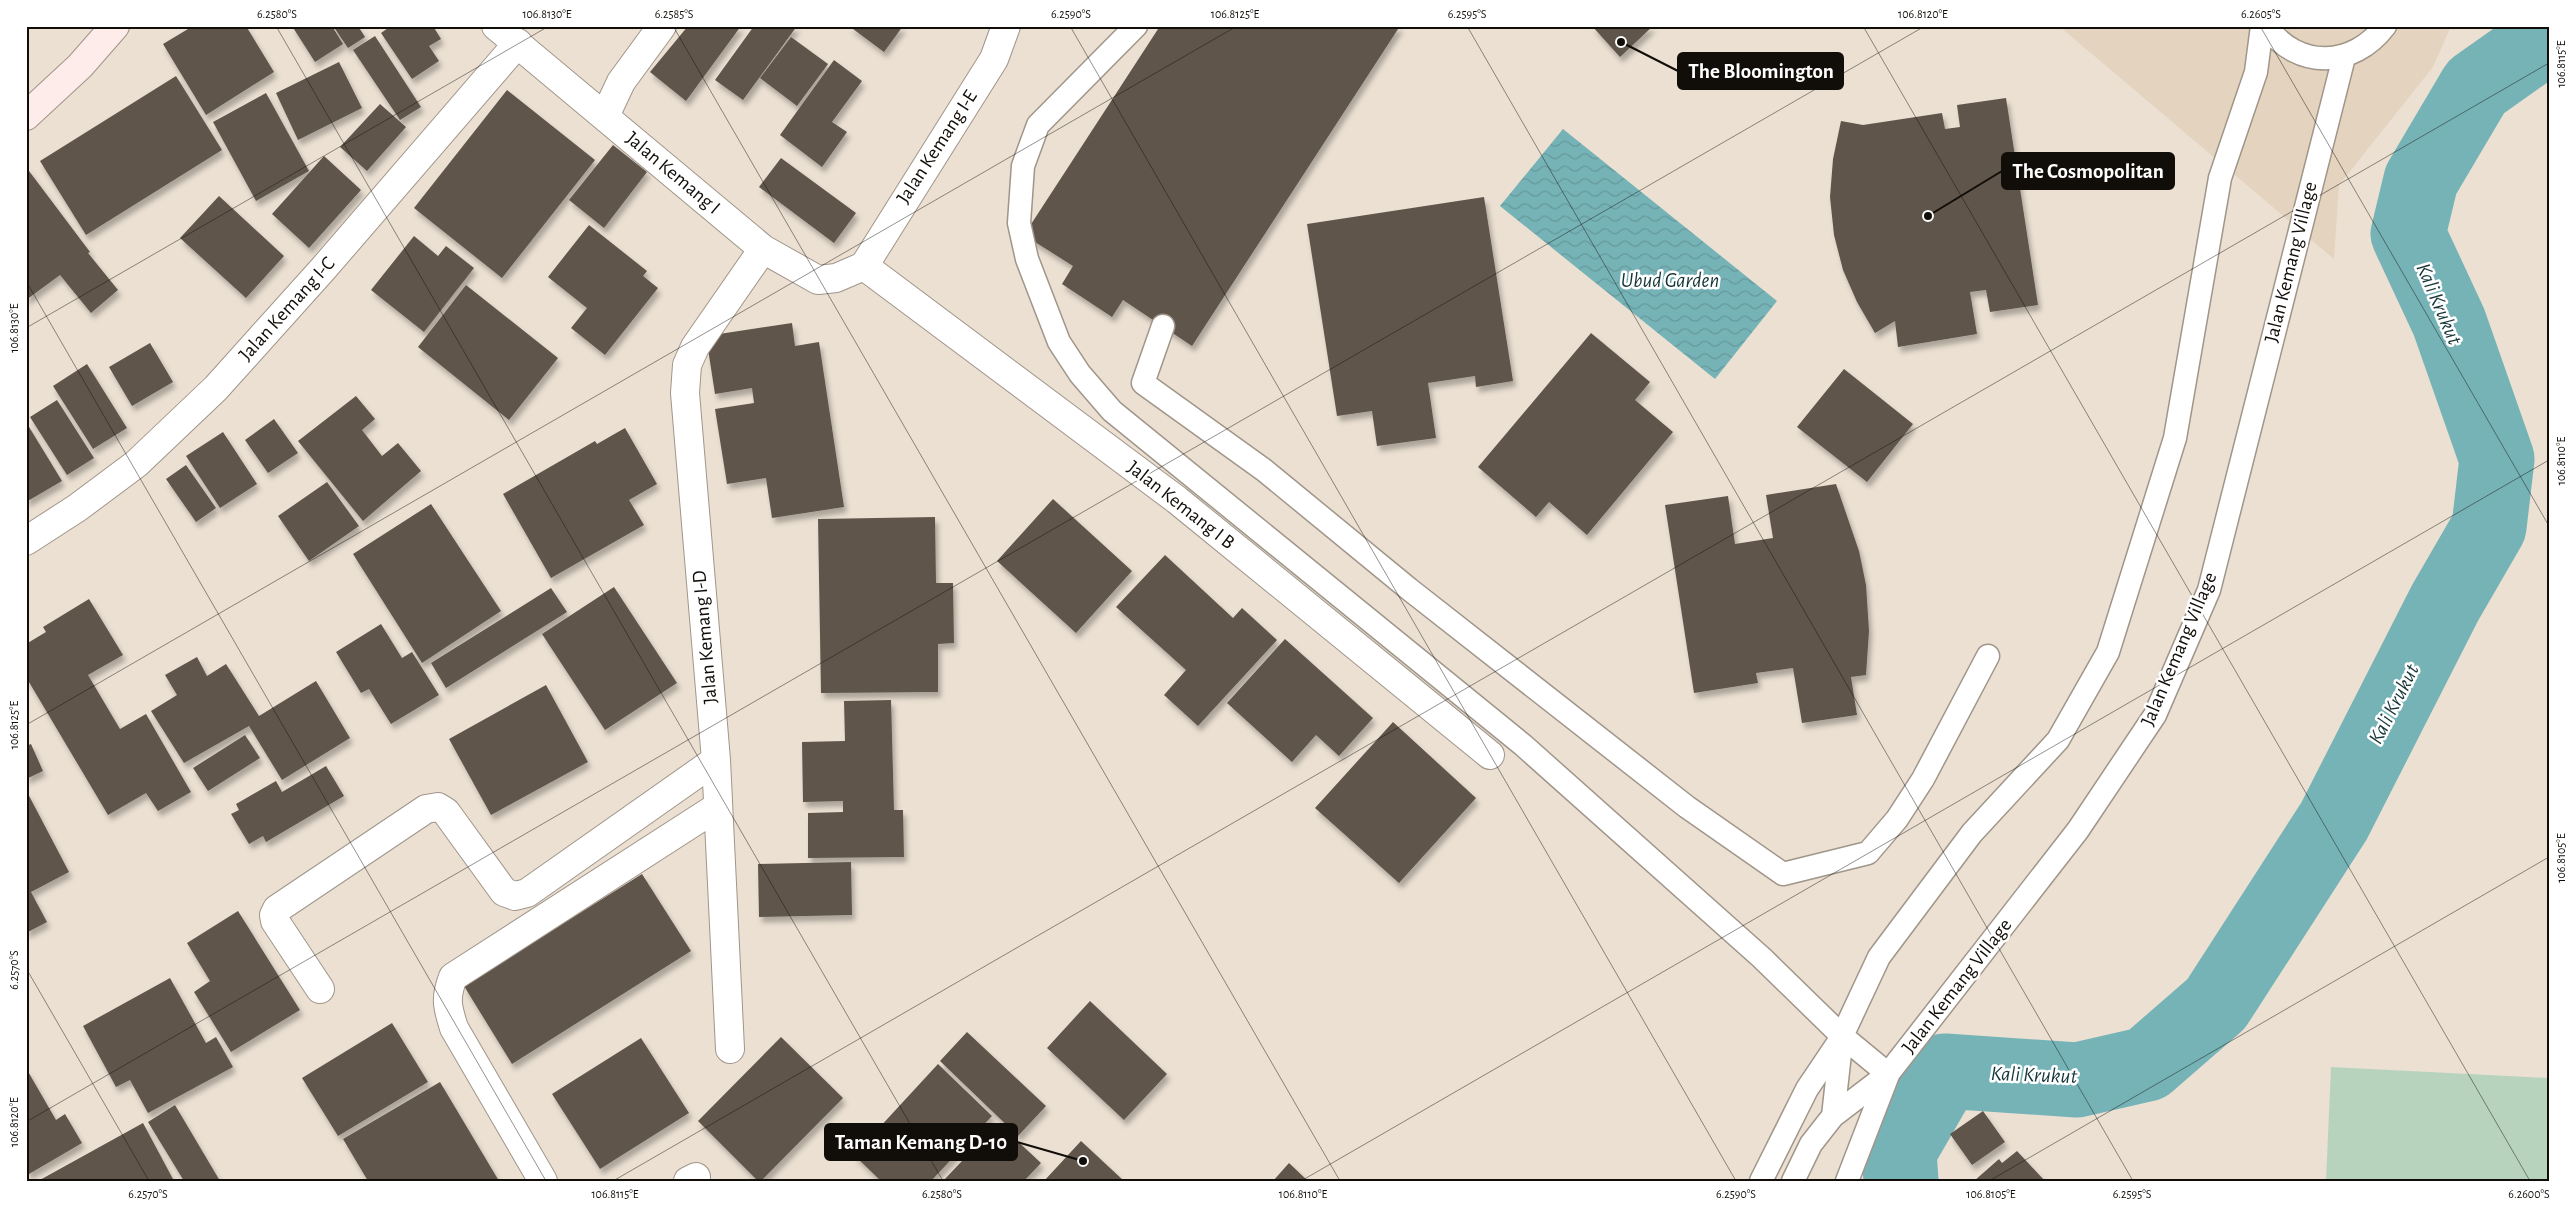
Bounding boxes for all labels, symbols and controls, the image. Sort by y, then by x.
text: 6.2580°S [257,8,297,20]
text: 106.8130°E [522,8,572,20]
text: 6.2585°S [655,8,694,20]
text: 6.2590°S [1051,8,1091,20]
text: 106.8125°E [1211,8,1259,20]
text: 6.2595°S [1448,8,1487,20]
text: 106.8120°E [1898,8,1948,20]
text: 6.2605°S [2241,8,2281,20]
text: 106.8115°E [2555,40,2567,88]
callout: The Bloomington [1678,53,1843,89]
text: The Bloomington [1688,61,1834,82]
street label: Jalan Kemang I-E [893,86,981,207]
street label: Jalan Kemang I [622,128,724,218]
callout: The Cosmopolitan [2002,153,2174,189]
text: The Cosmopolitan [2012,161,2164,182]
street label: Jalan Kemang Village [2261,180,2321,344]
street label: Jalan Kemang I-C [235,253,339,365]
water label: Kali Krukut [2412,260,2466,348]
water label: Ubud Garden [1621,270,1719,291]
text: 106.8130°E [8,303,20,353]
text: 106.8110°E [2555,437,2567,485]
street label: Jalan Kemang I B [1124,457,1238,553]
street label: Jalan Kemang I-D [689,569,721,705]
street label: Jalan Kemang Village [2138,569,2220,729]
water label: Kali Krukut [2365,661,2423,747]
text: 106.8125°E [8,701,20,749]
text: 106.8105°E [2555,833,2567,883]
street label: Jalan Kemang Village [1898,915,2016,1057]
text: 6.2570°S [8,950,20,990]
water label: Kali Krukut [1990,1063,2078,1087]
text: 106.8120°E [8,1097,20,1147]
callout: Taman Kemang D-10 [825,1124,1017,1160]
text: Taman Kemang D-10 [835,1132,1007,1153]
text: 6.2570°S [128,1188,168,1200]
text: 106.8115°E [591,1188,639,1200]
text: 6.2580°S [922,1188,962,1200]
text: 106.8110°E [1279,1188,1327,1200]
text: 6.2590°S [1716,1188,1756,1200]
text: 106.8105°E [1966,1188,2016,1200]
text: 6.2595°S [2113,1188,2152,1200]
text: 6.2600°S [2508,1188,2550,1200]

